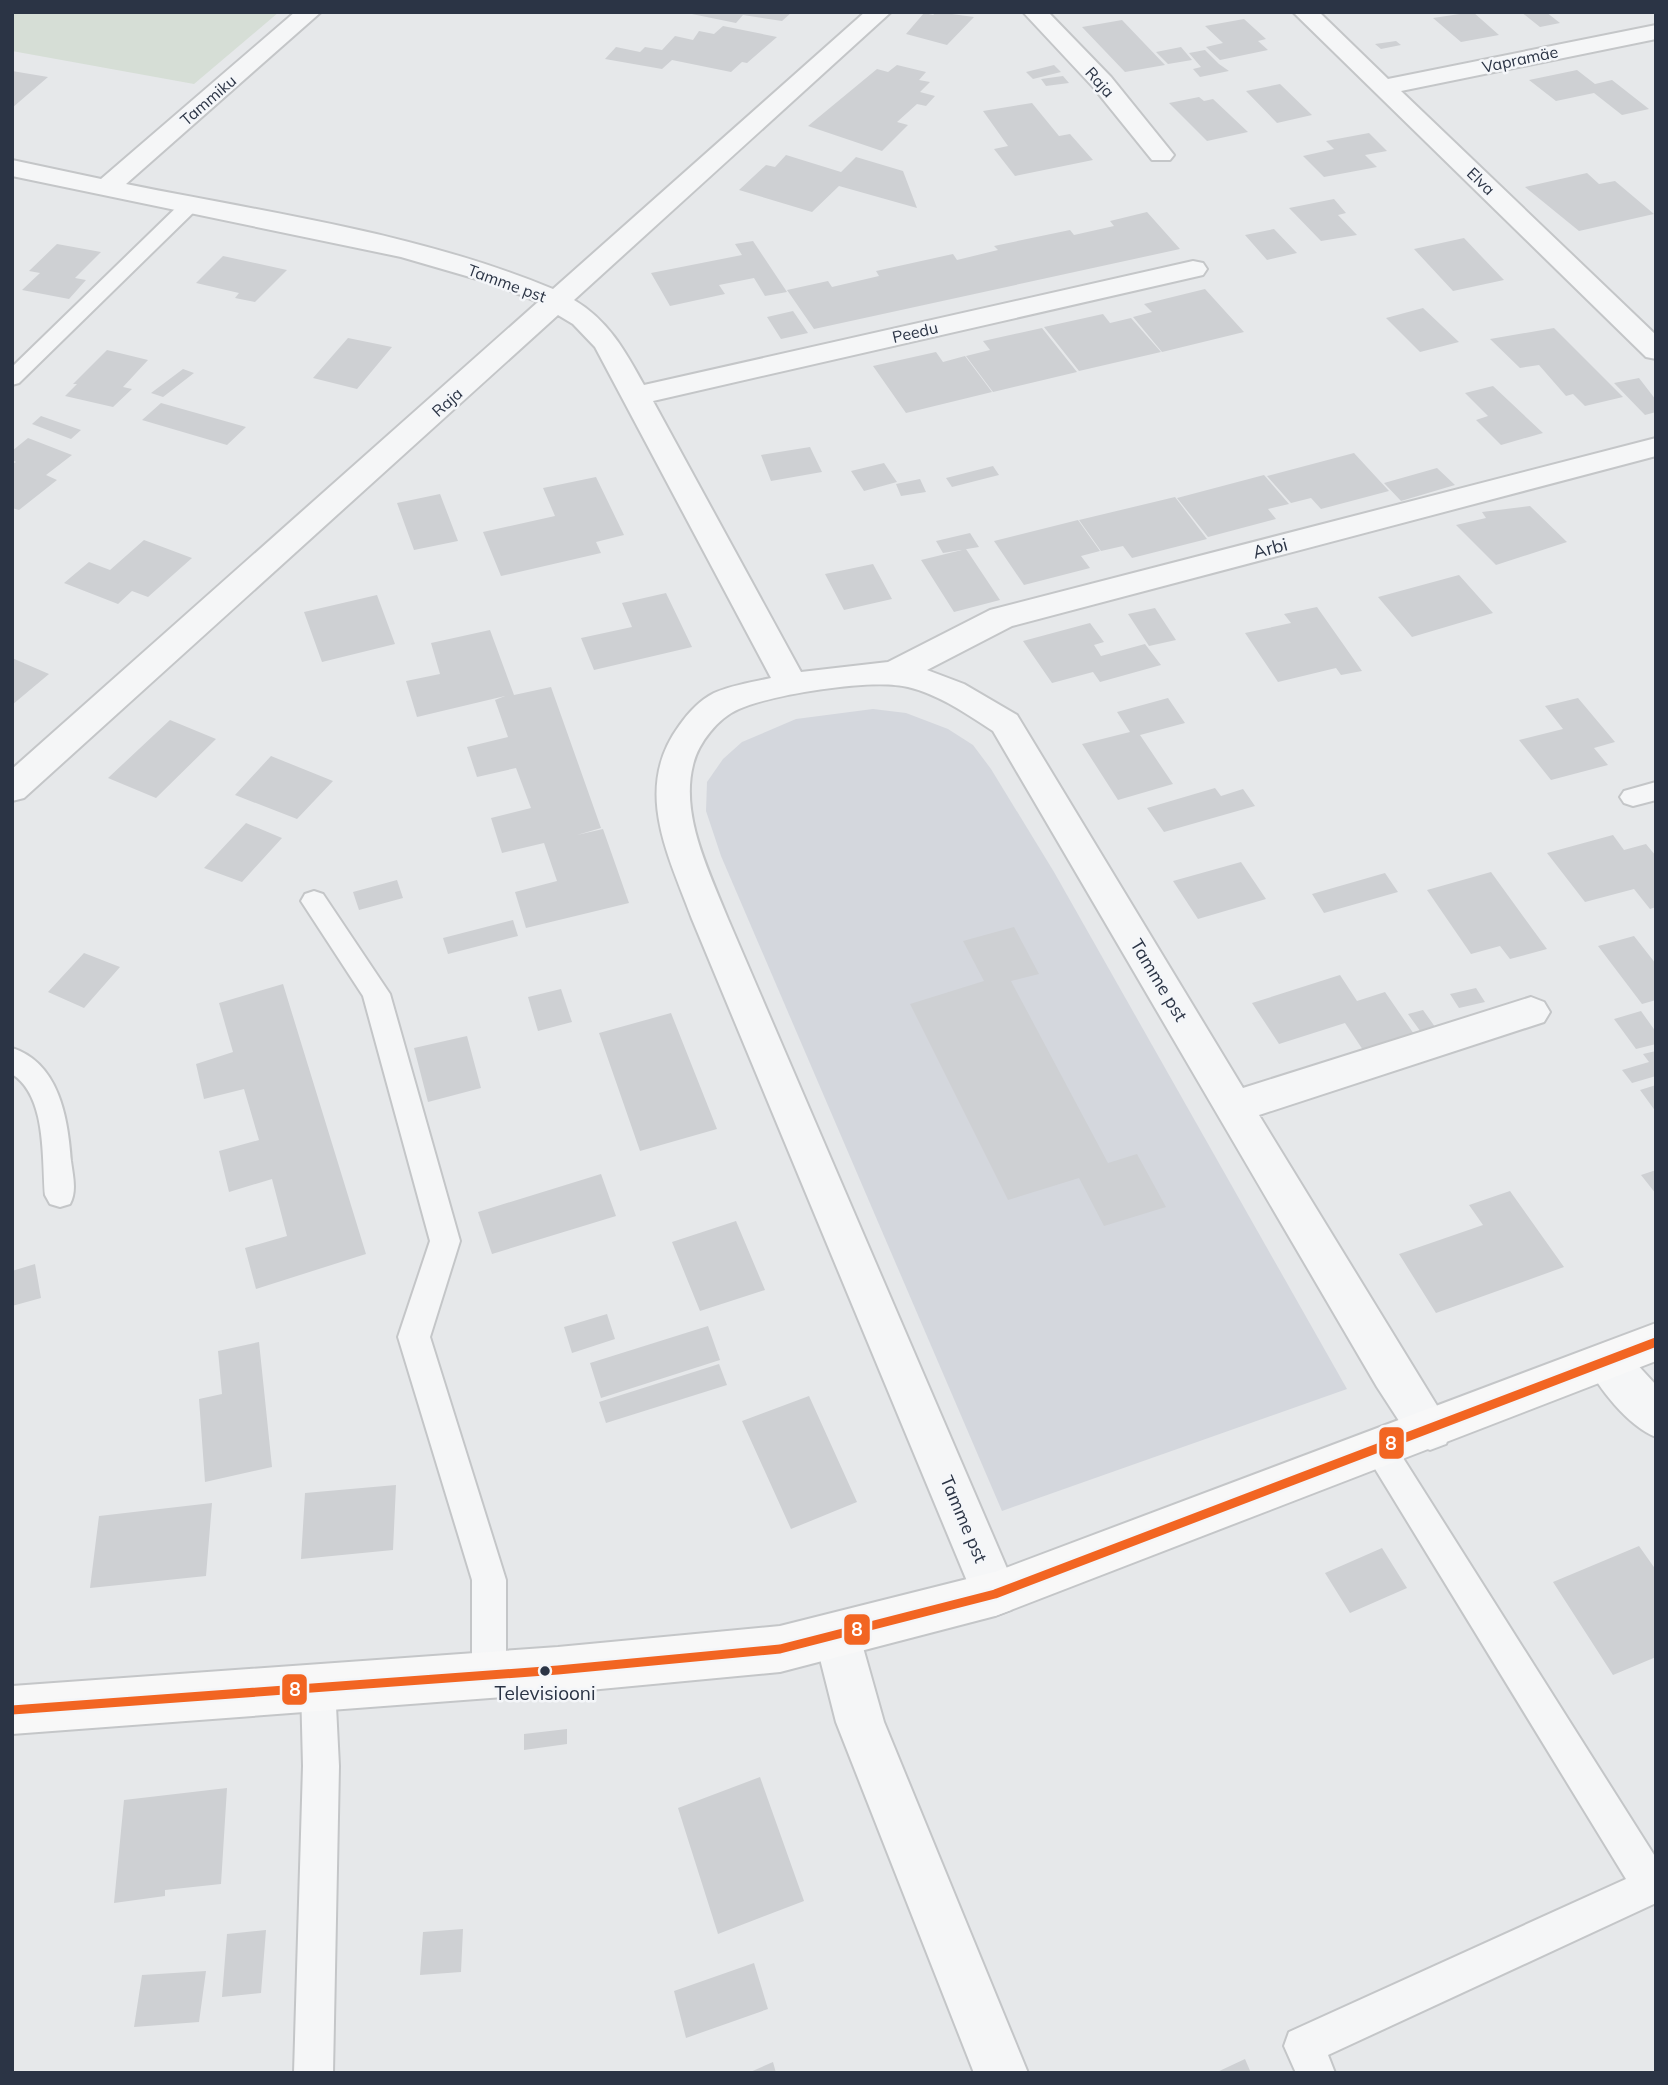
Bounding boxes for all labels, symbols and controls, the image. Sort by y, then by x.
street label: Vapramäe [1480,41,1560,77]
street label: Raja [1081,63,1119,101]
street label: Tammiku [176,70,240,130]
street label: Elva [1463,163,1499,199]
street label: Tamme pst [465,260,549,307]
street label: Peedu [890,317,940,347]
street label: Raja [428,383,466,421]
street label: Arbi [1250,532,1290,564]
street label: Tamme pst [1125,935,1193,1025]
line badge: 8 [1378,1426,1405,1460]
text: 8 [1385,1431,1397,1455]
street label: Tamme pst [935,1472,993,1566]
line badge: 8 [843,1613,871,1646]
text: 8 [851,1617,863,1641]
marker: Televisiooni [538,1664,552,1678]
line badge: 8 [281,1673,308,1706]
text: 8 [289,1677,301,1701]
place label: Televisiooni [494,1681,596,1705]

